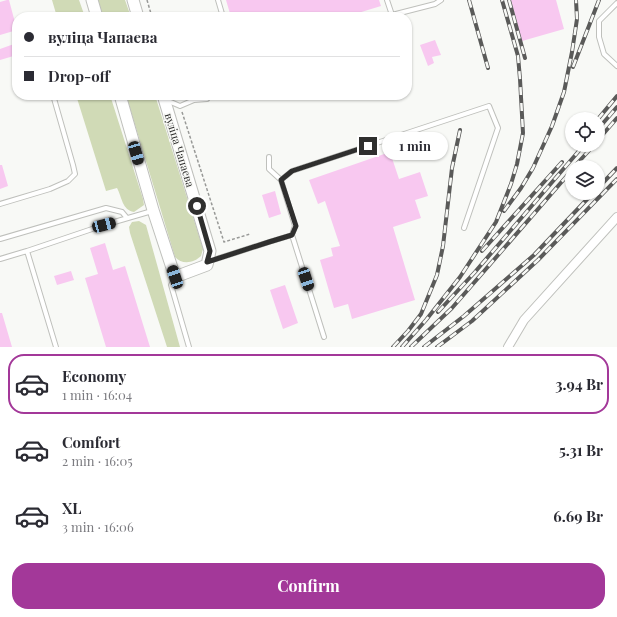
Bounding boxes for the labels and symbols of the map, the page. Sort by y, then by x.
street label: вуліца Чапаева [162,111,199,189]
callout: 1 min [382,132,448,160]
route end [359,137,377,155]
car [127,140,145,166]
route start [188,197,206,215]
car [91,216,117,234]
car [166,264,184,290]
car [297,266,315,292]

